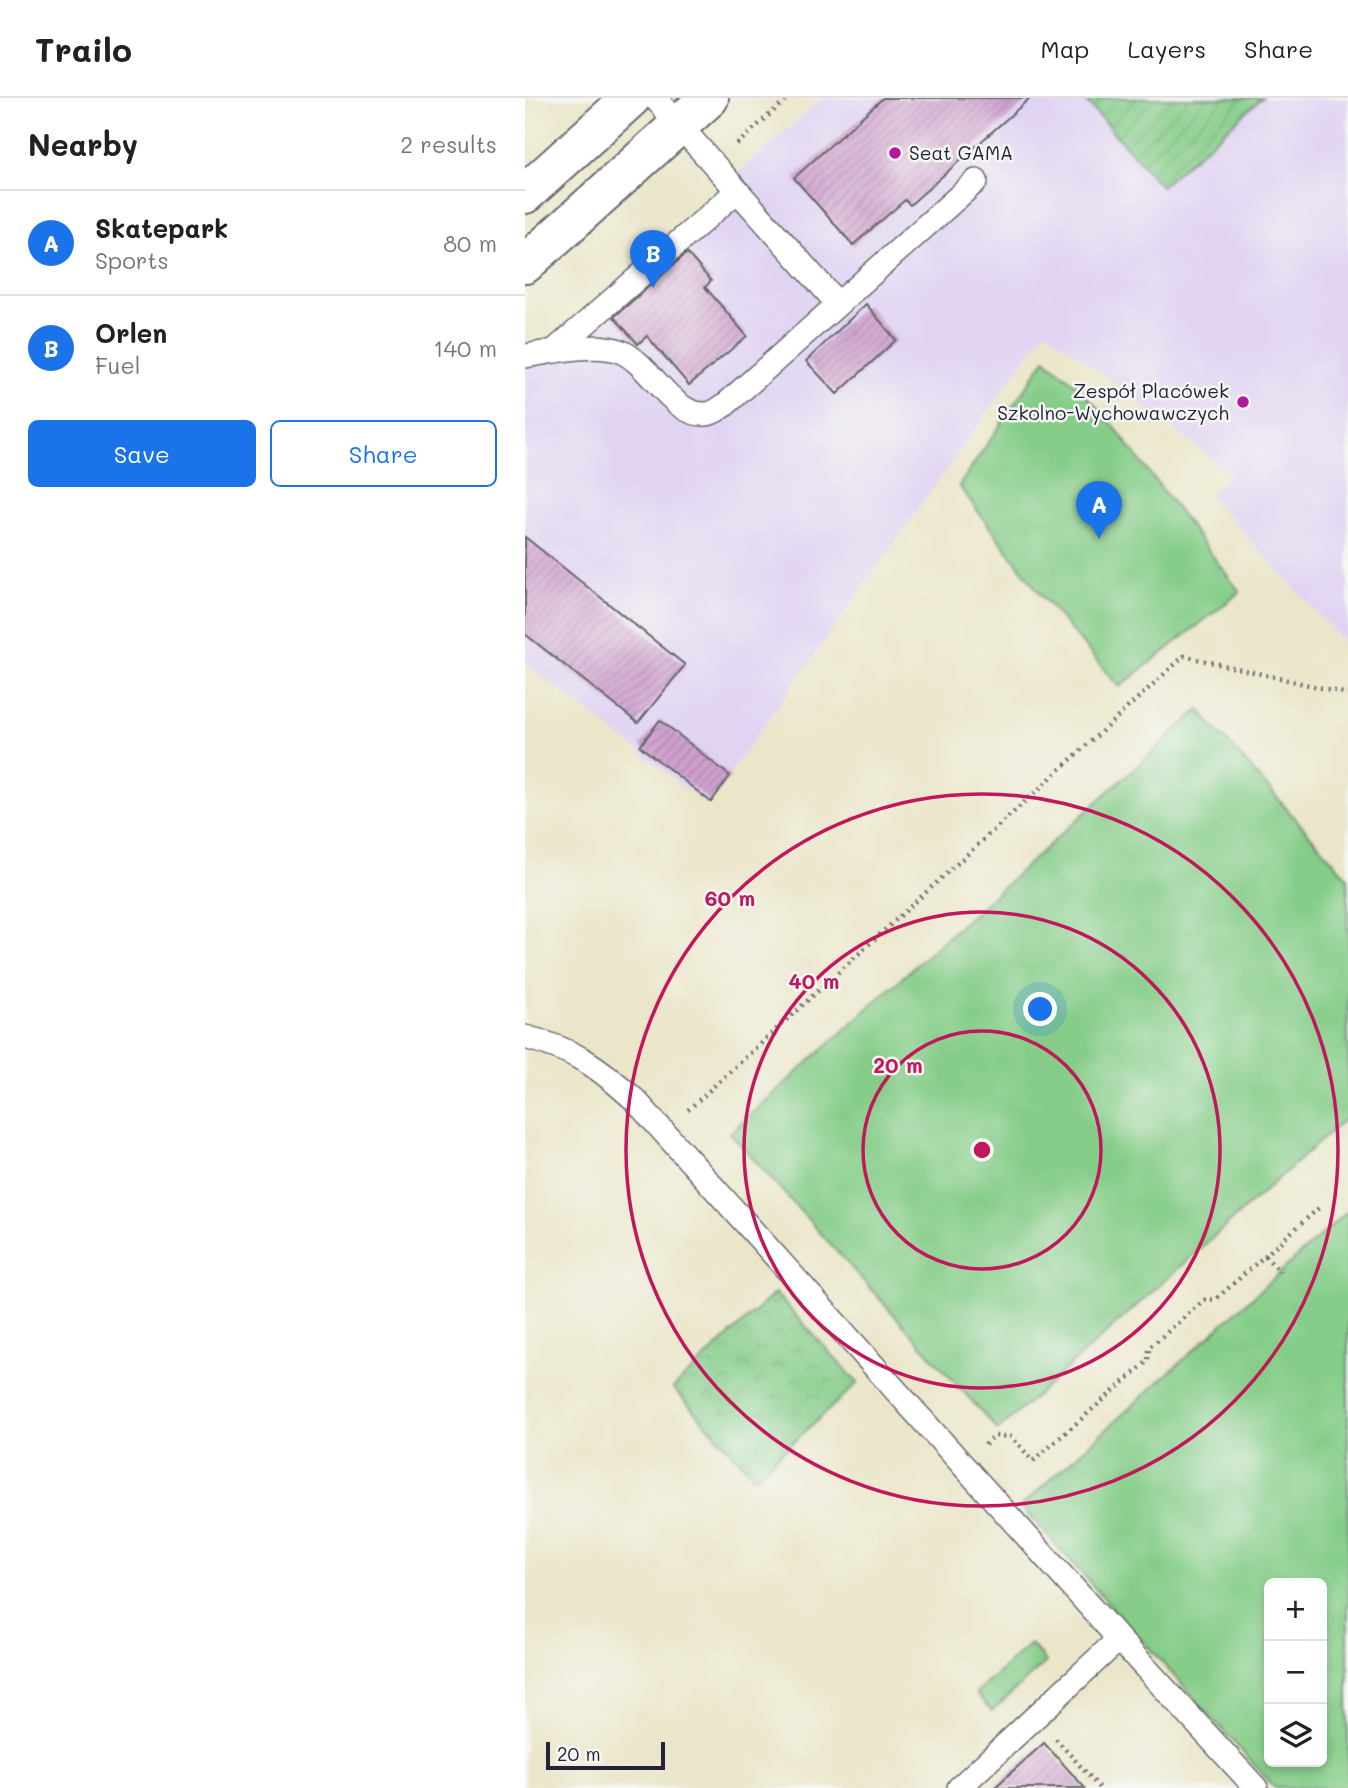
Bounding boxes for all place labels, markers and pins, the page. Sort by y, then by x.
place label: Seat GAMA [909,140,1013,165]
marker: Seat GAMA [887,145,903,161]
pin: B [630,230,676,288]
place label: Zespół Placówek Szkolno-Wychowawczych [997,378,1229,425]
marker: Zespół Placówek Szkolno-Wychowawczych [1235,394,1251,410]
pin: A [1076,481,1122,539]
centre of rings [970,1138,994,1162]

